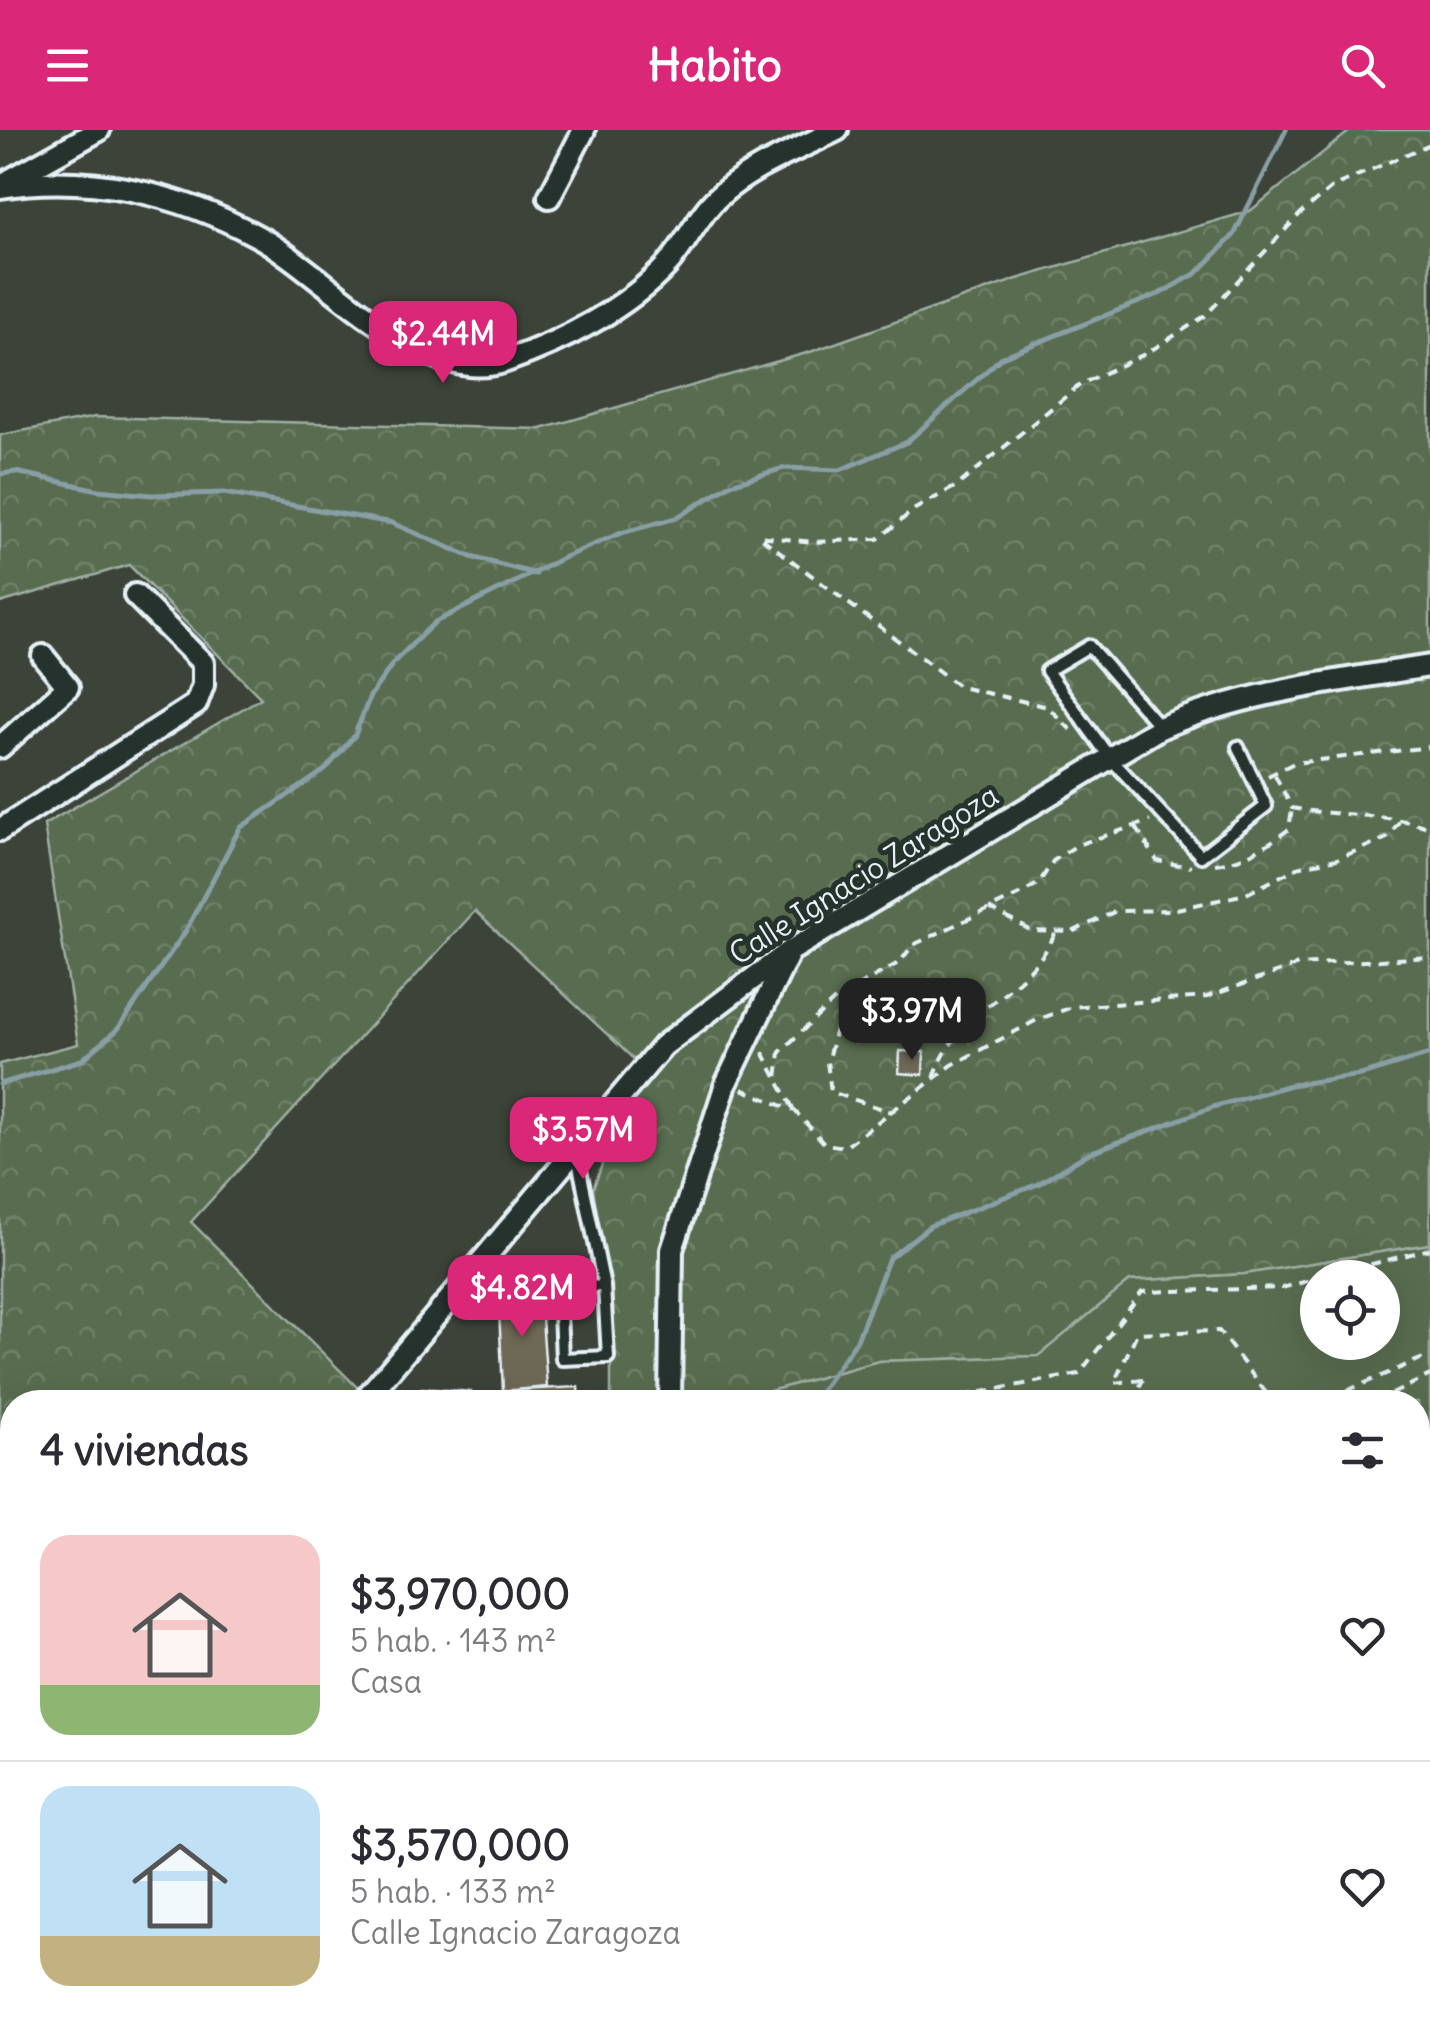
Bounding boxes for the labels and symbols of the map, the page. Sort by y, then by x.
pin: $2.44M [362,301,524,386]
street label: Calle Ignacio Zaragoza [722,776,1005,972]
pin: $3.97M [831,978,993,1063]
pin: $3.57M [502,1097,664,1182]
pin: $4.82M [441,1255,603,1340]

